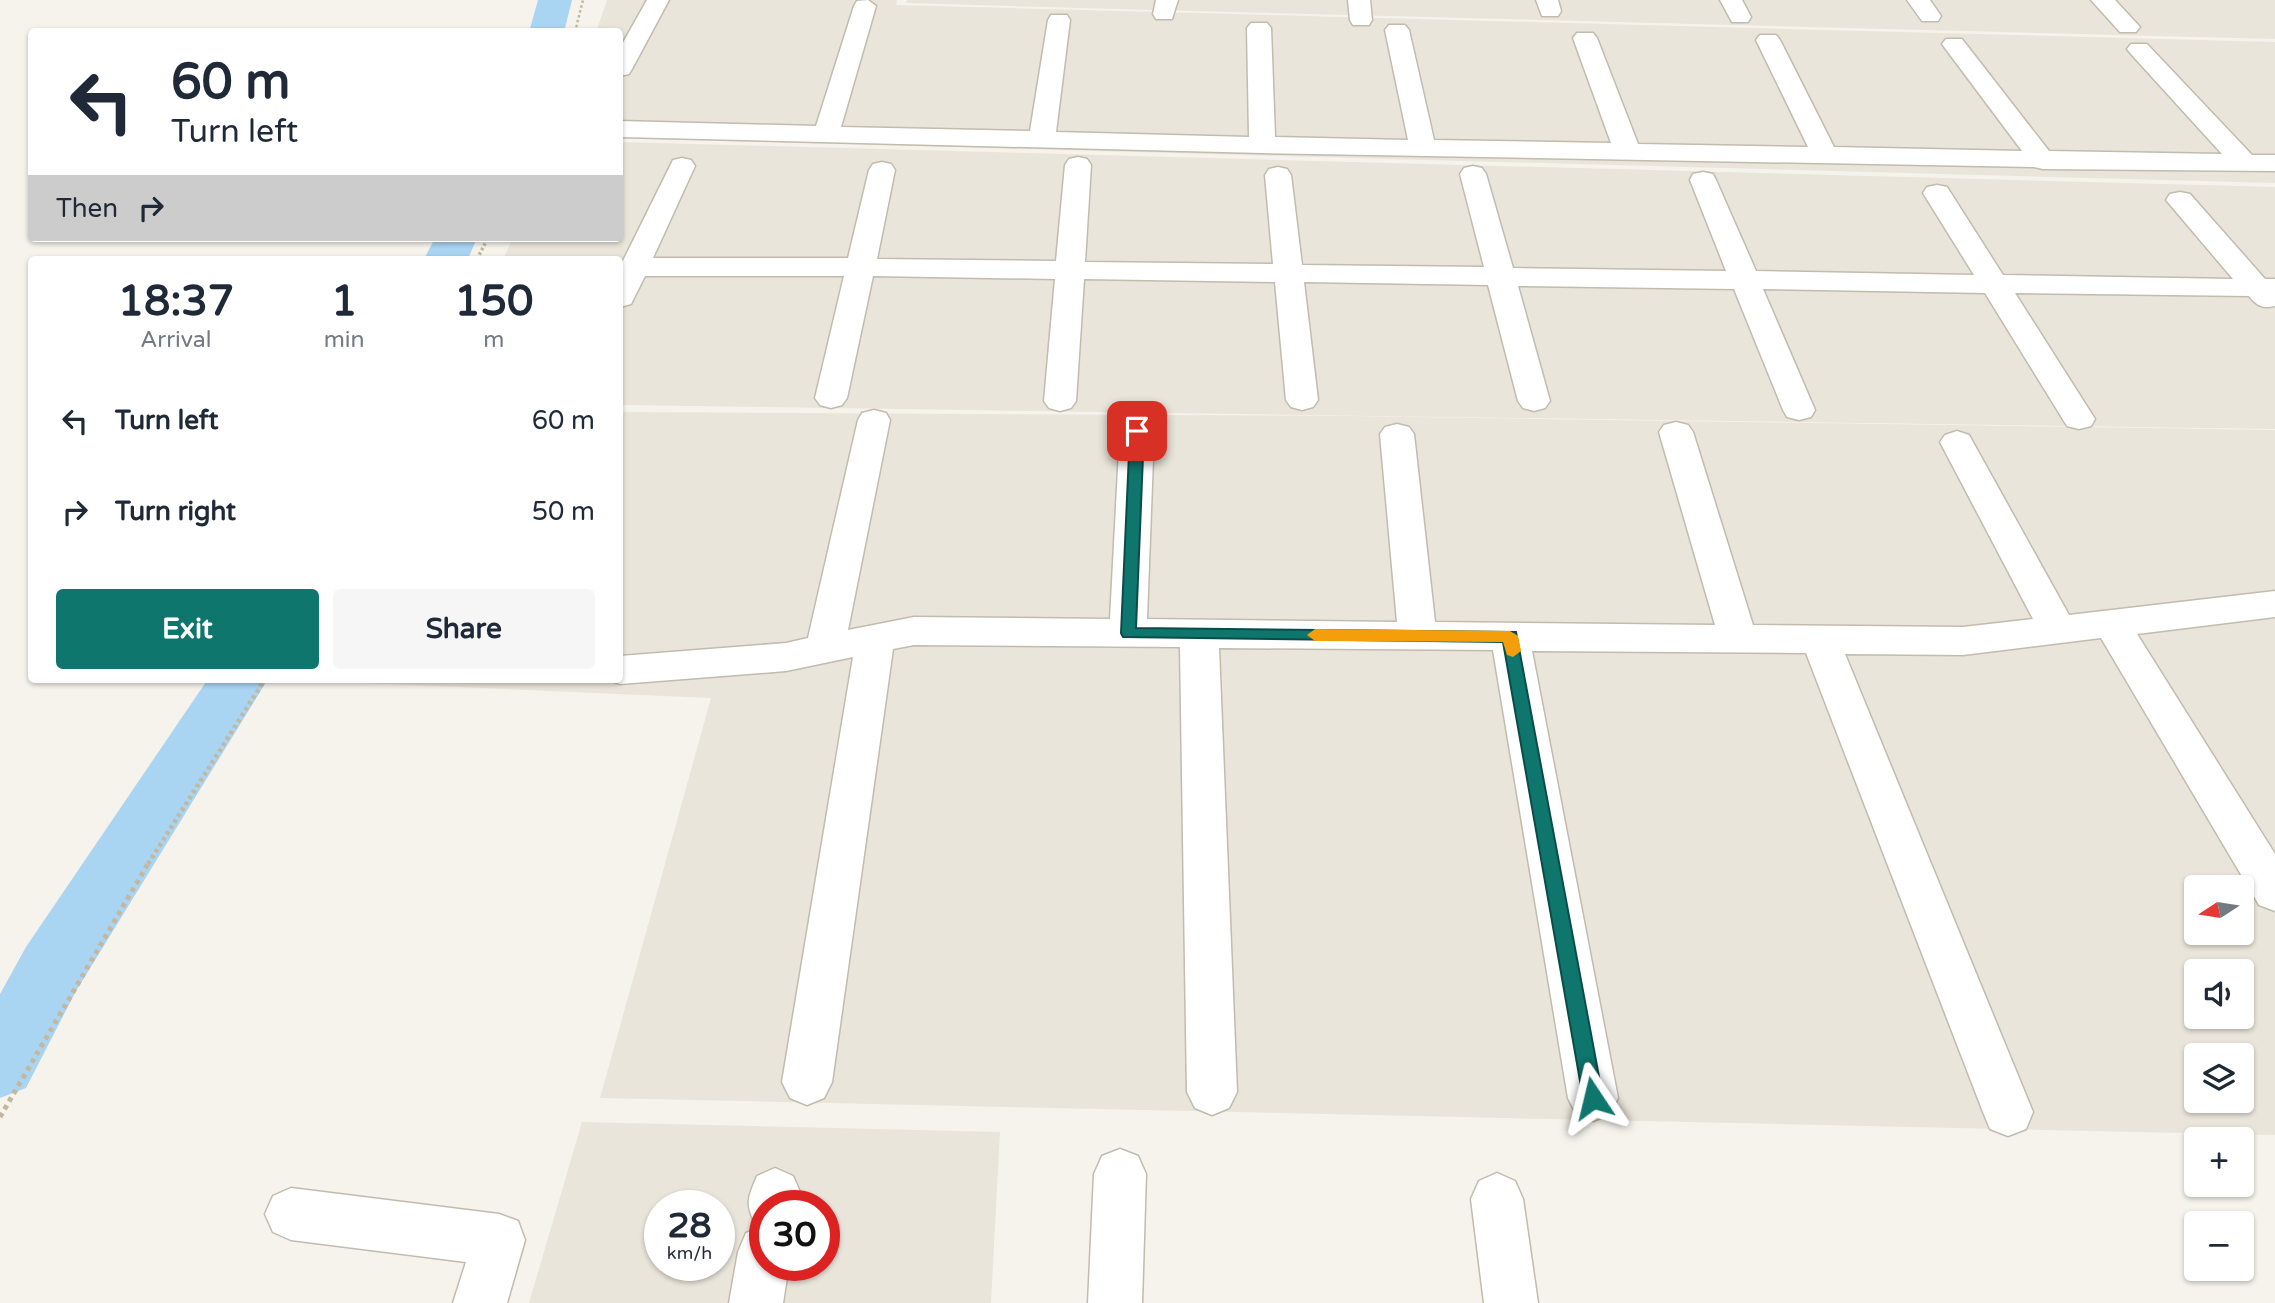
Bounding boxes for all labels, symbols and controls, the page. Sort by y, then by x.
text: 60 m [171,53,290,112]
icon: left [56,56,147,147]
text: Turn left [171,113,298,151]
icon: right [132,189,170,227]
text: Then [56,193,118,224]
text: 18:37 [118,276,234,327]
text: 1 [331,276,357,327]
text: 150 [454,276,533,327]
text: Arrival [140,326,211,354]
text: min [324,326,365,354]
text: m [483,326,504,354]
pin [1107,401,1167,461]
icon: left [56,402,94,440]
text: Turn left [115,405,218,436]
text: 60 m [532,405,595,436]
icon: arrive [1118,412,1156,450]
icon: right [56,493,94,531]
text: Turn right [115,496,236,527]
text: 50 m [532,496,595,527]
button: Exit [56,589,319,669]
button: Share [333,589,595,669]
north arrow [2184,875,2254,945]
map controls [2184,875,2254,1281]
button: sound [2184,959,2254,1029]
button: layers [2184,1043,2254,1113]
position arrow [1556,1061,1630,1135]
button: + [2184,1127,2254,1197]
speed limit sign: 30 [749,1190,840,1281]
text: 28 [668,1205,711,1247]
button: − [2184,1211,2254,1281]
text: km/h [667,1242,712,1264]

